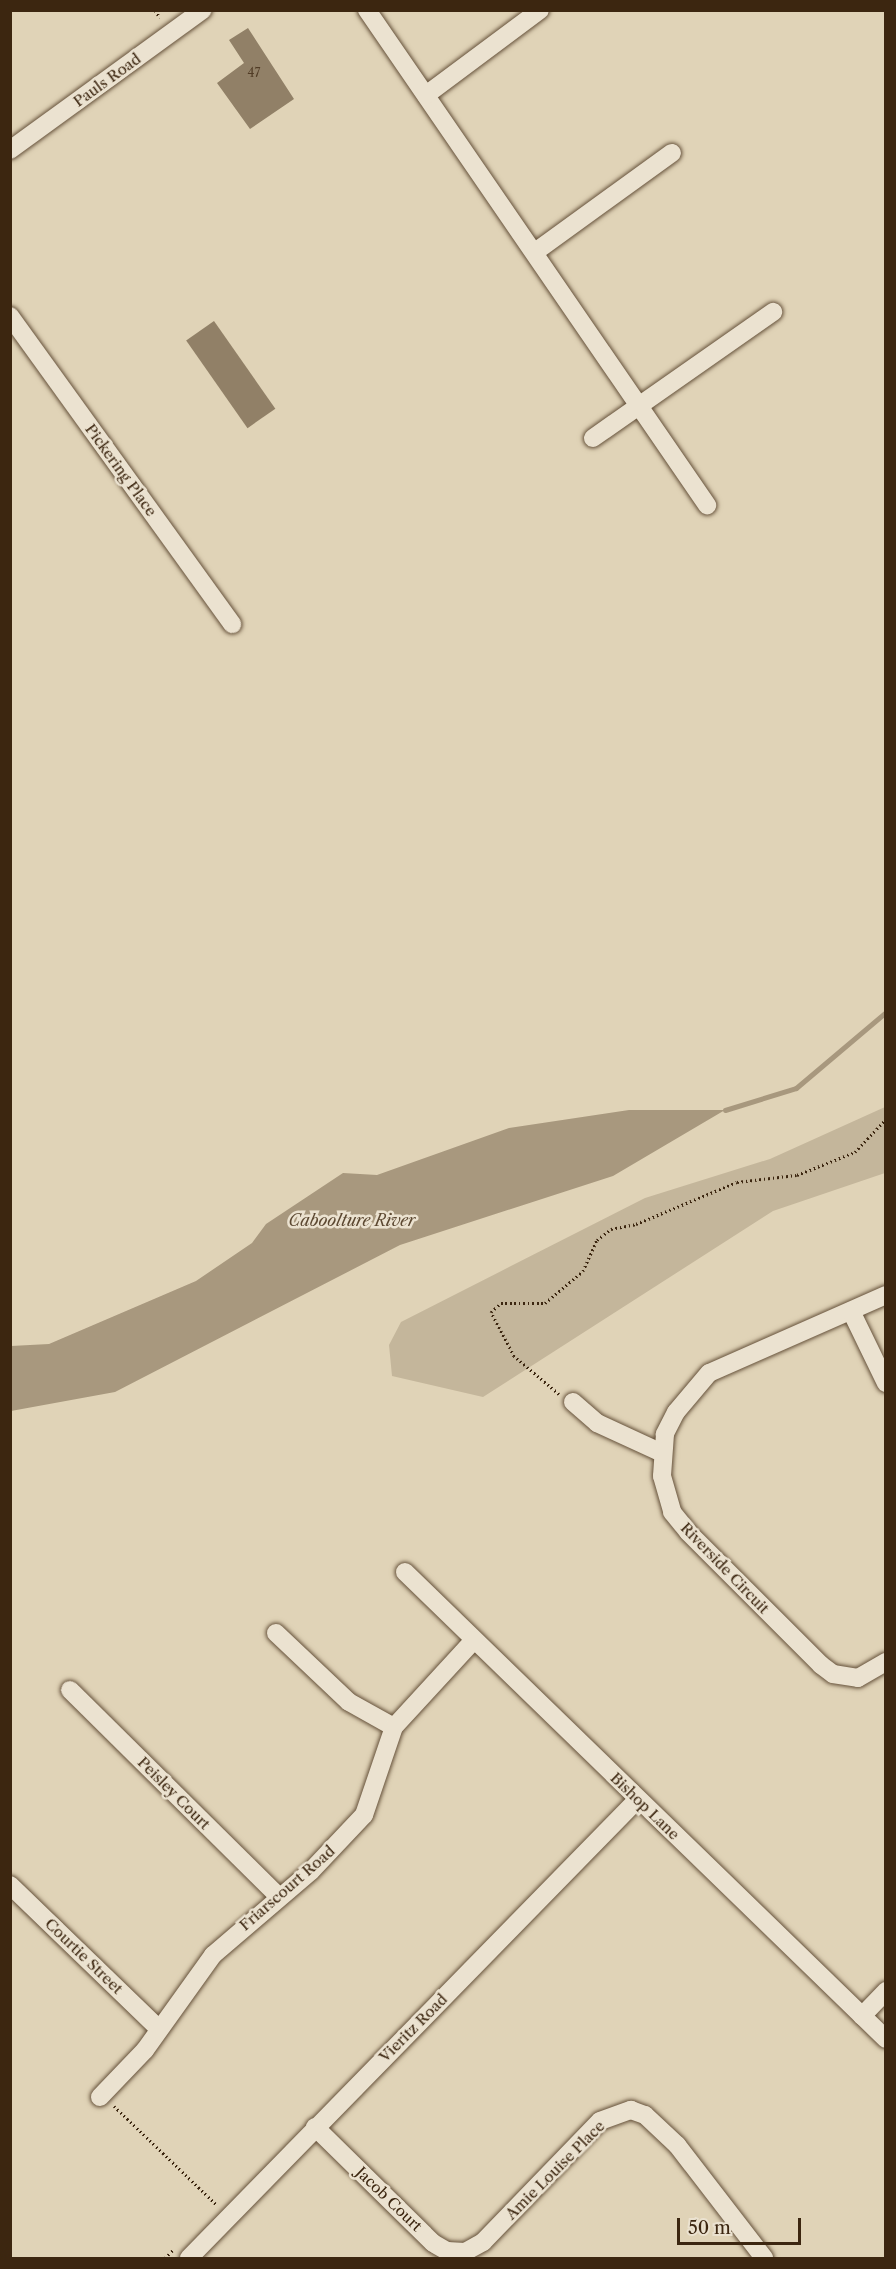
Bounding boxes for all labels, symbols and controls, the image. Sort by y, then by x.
street label: Pauls Road [70,50,144,110]
house number: 47 [248,66,260,80]
street label: Pickering Place [82,420,160,520]
water label: Caboolture River [288,1210,416,1230]
street label: Riverside Circuit [677,1519,773,1617]
street label: Peisley Court [134,1753,214,1833]
street label: Bishop Lane [607,1769,683,1843]
street label: Friarscourt Road [236,1842,338,1934]
street label: Courtie Street [41,1914,127,1998]
street label: Vieritz Road [375,1990,451,2066]
street label: Amie Louise Place [502,2117,608,2223]
street label: Jacob Court [352,2163,426,2235]
scale bar [680,2206,804,2244]
text: 50 m [688,2217,731,2239]

